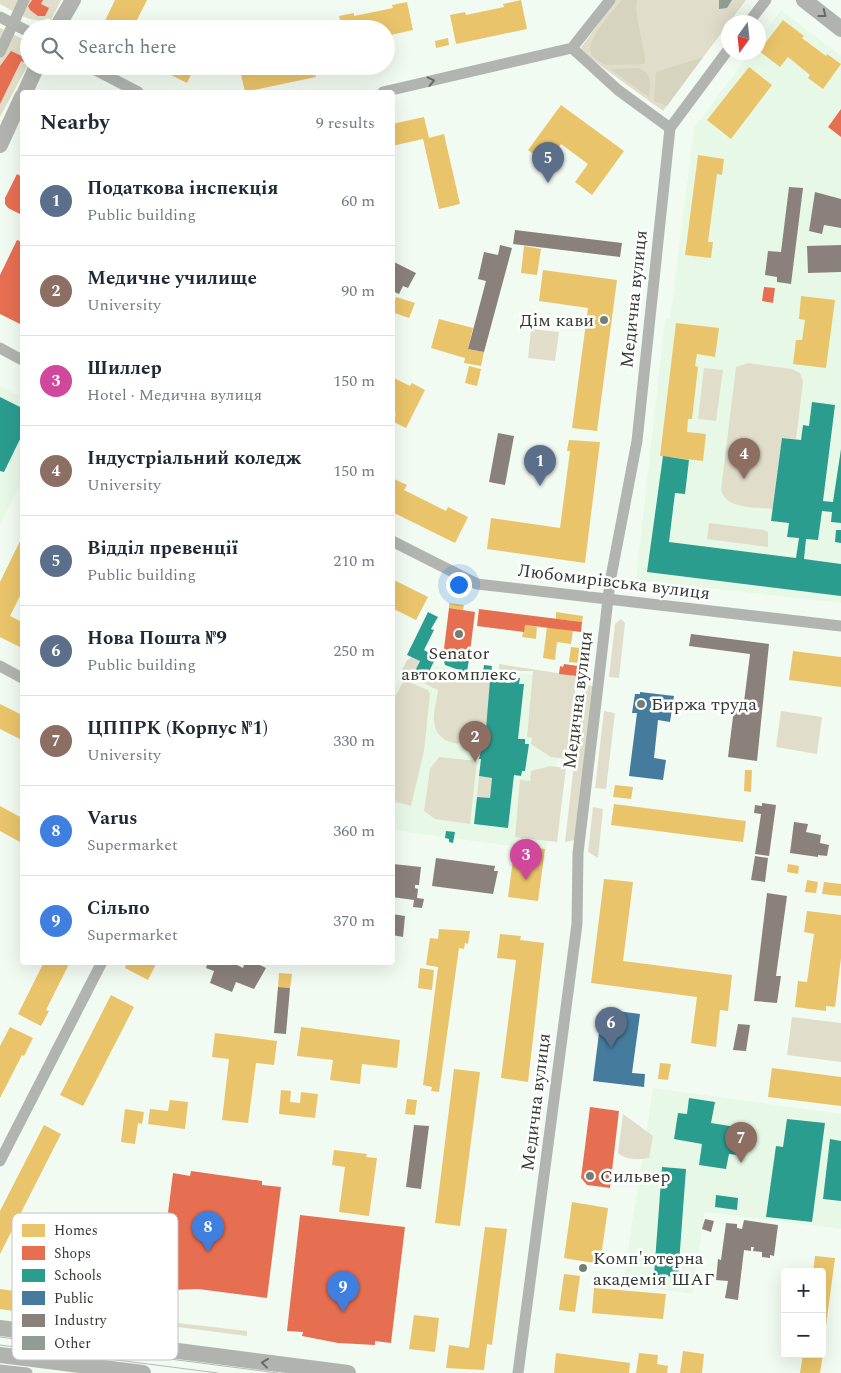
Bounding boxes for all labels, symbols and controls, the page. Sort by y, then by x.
one-way arrow [817,9,826,18]
north arrow [721,15,766,60]
search box [20,20,395,75]
text: Search here [78,33,177,62]
icon: search [38,34,66,62]
one-way arrow [426,76,435,87]
text: Nearby [40,107,110,139]
text: 9 results [316,111,375,135]
pin: 5 [532,142,564,183]
text: Податкова інспекція [87,174,278,203]
text: 1 [52,189,60,213]
text: 60 m [341,189,375,213]
text: Public building [87,203,196,227]
street label: Медична вулиця [613,229,655,369]
text: Медичне училище [87,264,257,293]
text: 2 [52,279,60,303]
text: 90 m [341,279,375,303]
text: University [87,293,161,317]
place label: Дiм кави [520,307,594,334]
marker: Дiм кави [598,314,610,326]
text: Шиллер [87,354,162,383]
text: 3 [52,369,60,393]
text: 150 m [333,369,375,393]
text: Hotel · Медична вулиця [87,383,262,407]
pin: 4 [728,438,760,479]
text: Індустріальний коледж [87,444,302,473]
pin: 1 [524,445,556,486]
text: 4 [52,459,60,483]
text: 150 m [333,459,375,483]
text: University [87,473,161,497]
text: Відділ превенції [87,534,238,563]
text: 5 [52,549,60,573]
text: 210 m [333,549,375,573]
street label: Любомирівська вулиця [516,557,712,607]
text: Public building [87,563,196,587]
your location [446,572,472,598]
text: Нова Пошта №9 [87,624,227,653]
marker: Senator автокомплекс [453,628,465,640]
street label: Медична вулиця [556,629,600,771]
text: 6 [52,639,60,663]
text: 250 m [333,639,375,663]
place label: Senator автокомплекс [401,640,517,688]
text: Public building [87,653,196,677]
place label: Биржа труда [651,691,757,718]
marker: Биржа труда [635,698,647,710]
text: ЦППРК (Корпус №1) [87,714,268,743]
pin: 2 [459,721,491,762]
text: 7 [52,729,60,753]
text: 330 m [333,729,375,753]
text: University [87,743,161,767]
text: Varus [87,804,138,833]
text: 8 [52,819,60,843]
text: 360 m [333,819,375,843]
text: Supermarket [87,833,178,857]
pin: 3 [510,839,542,880]
text: Сільпо [87,894,150,923]
text: 9 [52,909,60,933]
text: 370 m [333,909,375,933]
text: Supermarket [87,923,178,947]
pin: 6 [595,1007,627,1048]
street label: Медична вулиця [514,1031,558,1173]
pin: 7 [725,1122,757,1163]
place label: Сильвер [600,1163,671,1190]
marker: Сильвер [584,1170,596,1182]
pin: 8 [192,1211,224,1252]
legend [12,1213,178,1360]
text: Homes [54,1220,98,1241]
text: Shops [54,1243,91,1264]
place label: Комп'ютерна академія ШАГ [593,1245,715,1293]
marker: Комп'ютерна академія ШАГ [577,1262,589,1274]
text: Schools [54,1265,102,1286]
map controls [781,1268,826,1358]
button: + [781,1268,826,1313]
pin: 9 [327,1271,359,1312]
text: Public [54,1288,94,1309]
text: Industry [54,1310,108,1331]
button: − [781,1313,826,1358]
text: Other [54,1333,91,1354]
one-way arrow [261,1358,269,1369]

